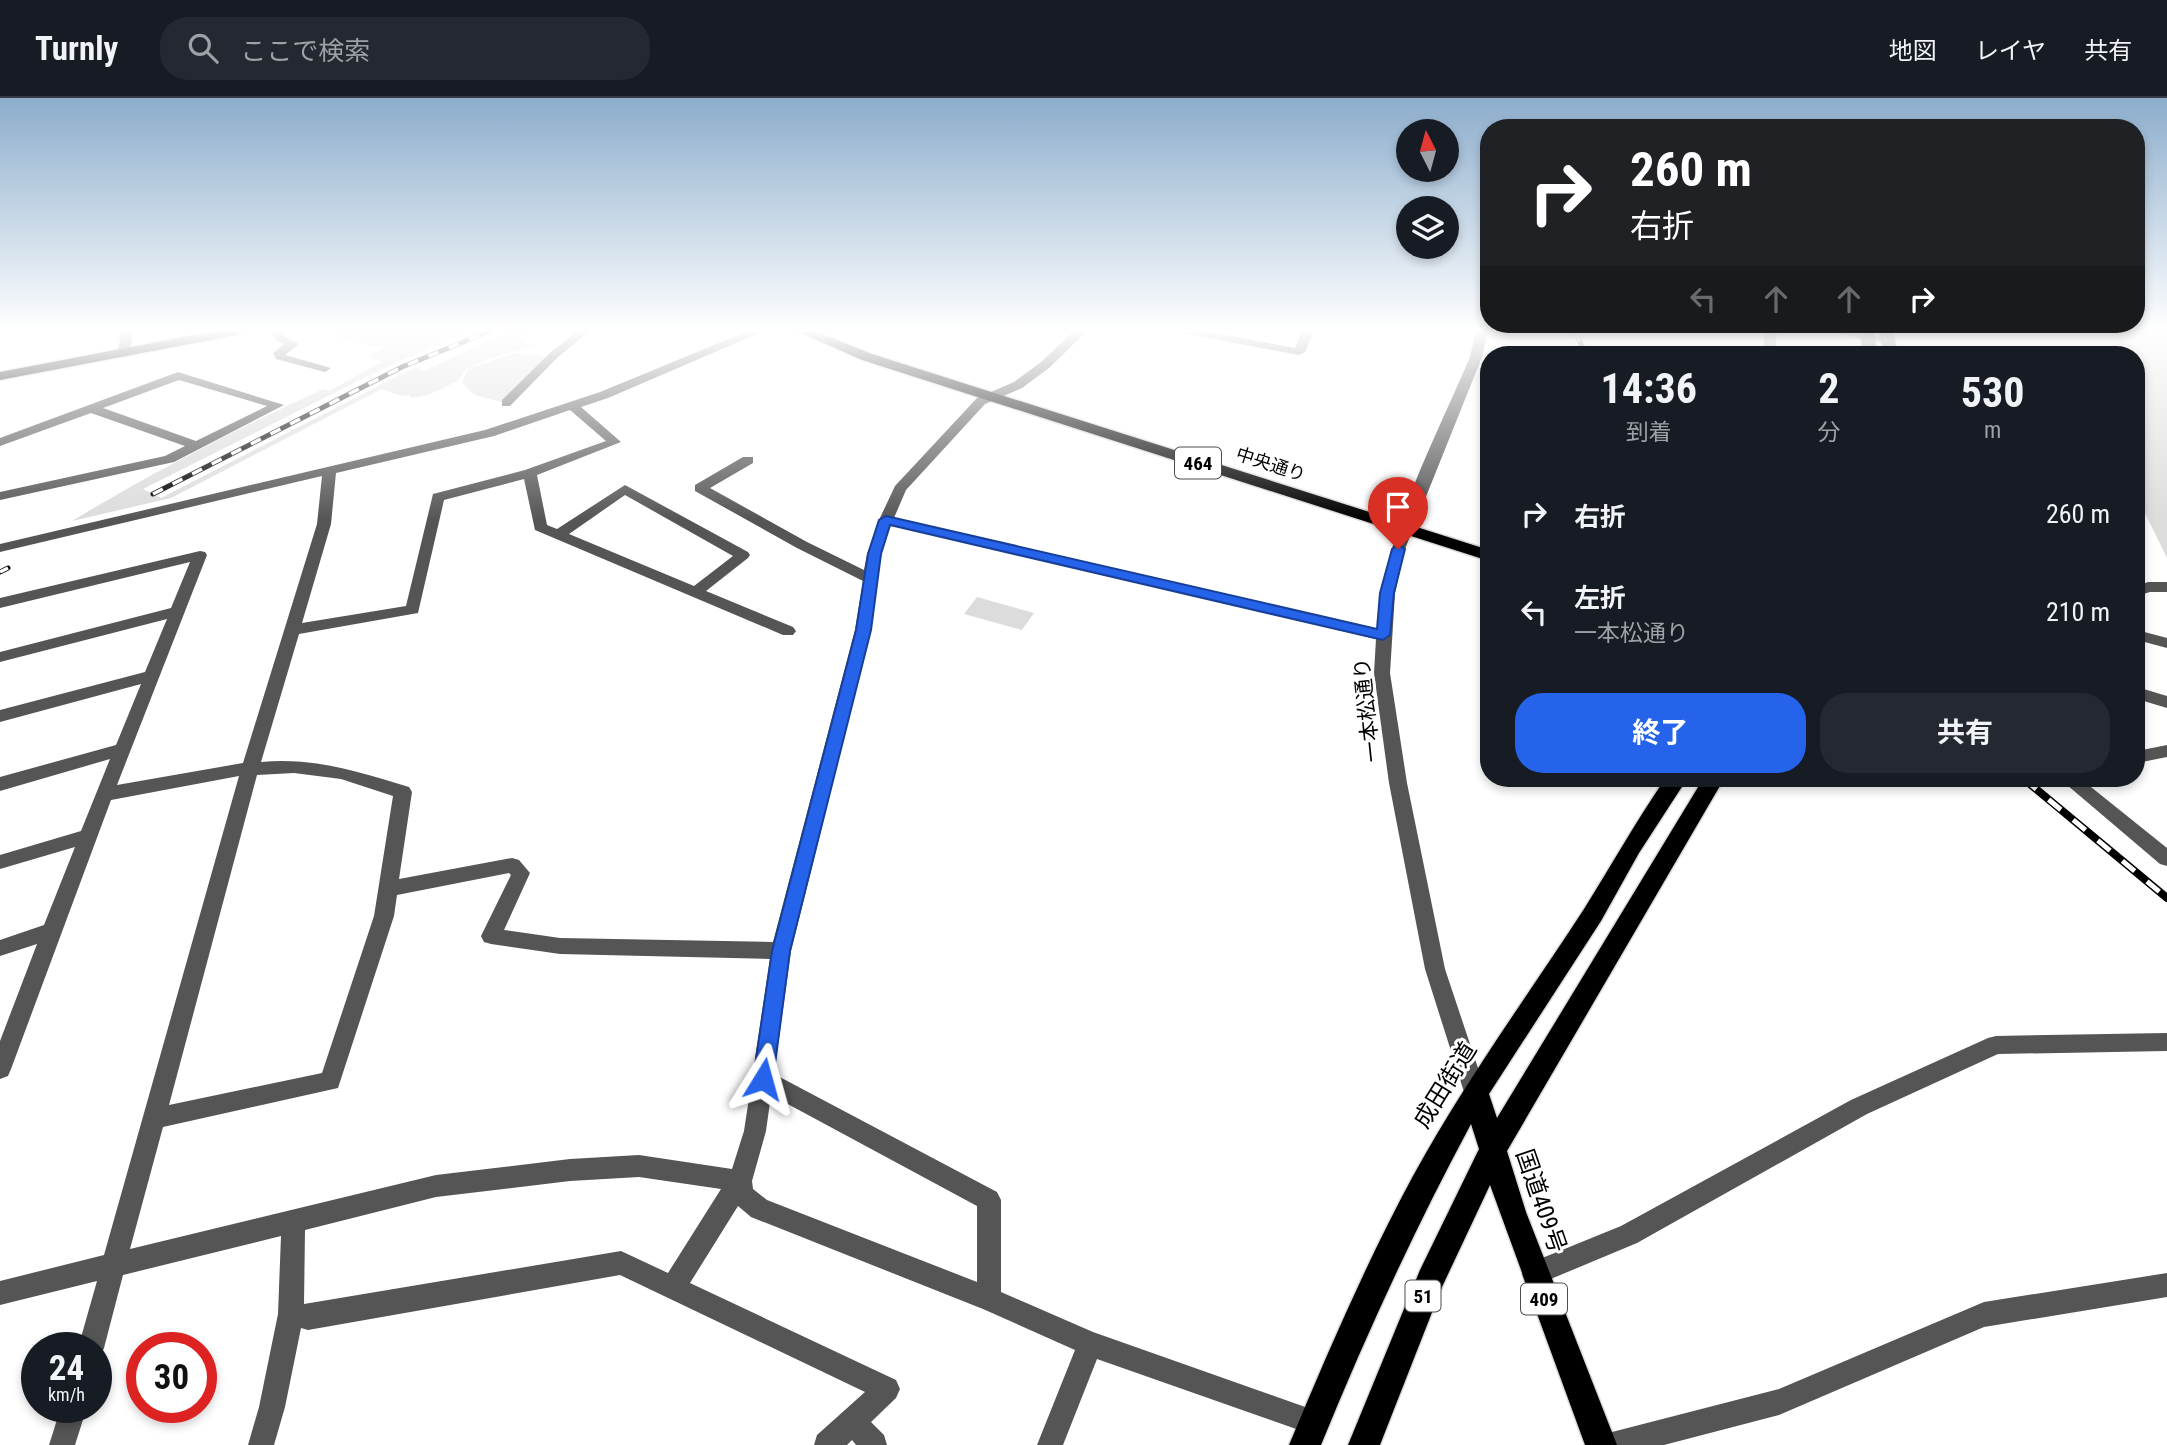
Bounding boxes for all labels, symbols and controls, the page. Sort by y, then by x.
search box [160,17,650,80]
text: Turnly [35,29,118,68]
icon: search [184,29,222,67]
text: ここで検索 [240,36,370,66]
text: 地図 [1889,37,1937,65]
text: レイヤ [1975,37,2046,65]
text: 共有 [2084,37,2132,65]
north arrow [1396,119,1460,182]
map controls [1396,119,1459,259]
text: 260 m [1630,141,1752,198]
icon: right [1515,147,1606,238]
button: layers [1396,196,1459,259]
text: 右折 [1630,207,1694,245]
icon: left [1684,280,1722,318]
icon: ahead [1757,280,1795,318]
icon: ahead [1830,280,1868,318]
icon: right [1903,280,1941,318]
text: 14:36 [1600,364,1697,413]
text: 2 [1818,364,1839,413]
text: 530 [1961,368,2024,417]
text: m [1984,417,2001,444]
text: 到着 [1626,419,1672,446]
text: 分 [1817,419,1840,446]
street label: 中央通り [1234,443,1308,485]
road number: 464 [1175,448,1221,478]
pin [1368,477,1428,549]
icon: arrive [1379,488,1417,526]
icon: right [1515,495,1553,533]
text: 260 m [2046,499,2110,529]
text: 右折 [1574,502,1626,532]
text: 左折 [1574,583,1626,613]
icon: left [1515,593,1553,631]
text: 210 m [2046,597,2110,627]
text: 一本松通り [1574,620,1689,647]
street label: 一本松通り [1350,657,1384,763]
button: 終了 [1515,693,1806,773]
button: 共有 [1820,693,2110,773]
street label: 成田街道 [1408,1037,1482,1133]
position arrow [726,1042,800,1116]
street label: 国道409号 [1510,1146,1572,1256]
road number: 51 [1406,1280,1440,1312]
road number: 409 [1521,1284,1567,1315]
speed limit sign: 30 [126,1332,217,1423]
text: 24 [49,1348,84,1389]
text: km/h [48,1384,85,1405]

